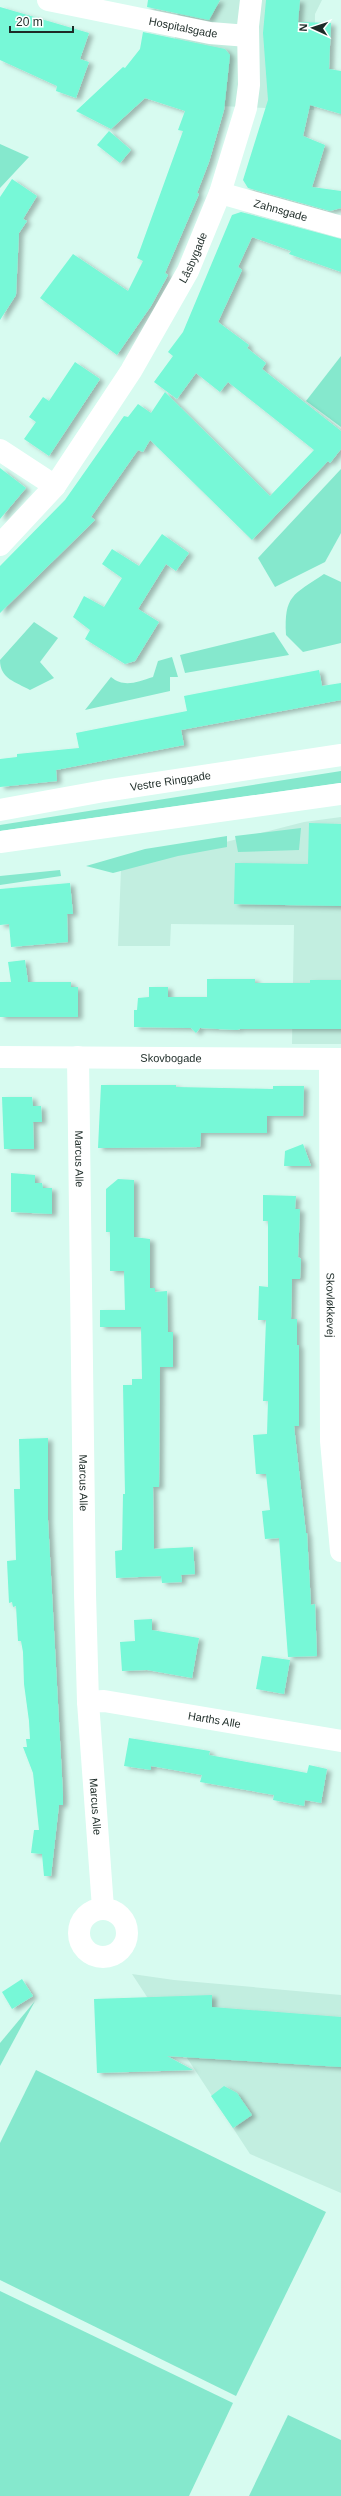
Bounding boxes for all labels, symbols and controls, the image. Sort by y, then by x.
scale bar [10,8,73,34]
north arrow [293,8,333,48]
text: 20 m [16,15,43,29]
street label: Hospitalsgade [148,15,218,40]
text: N [297,23,309,32]
street label: Zahnsgade [253,197,309,223]
street label: Låsbygade [177,230,209,285]
street label: Vestre Ringgade [129,769,212,793]
street label: Skovbogade [140,1052,202,1064]
street label: Marcus Alle [73,1130,86,1188]
street label: Skovløkkevej [325,1273,337,1337]
street label: Marcus Alle [77,1454,90,1512]
street label: Harths Alle [187,1709,242,1730]
street label: Marcus Alle [88,1778,104,1835]

